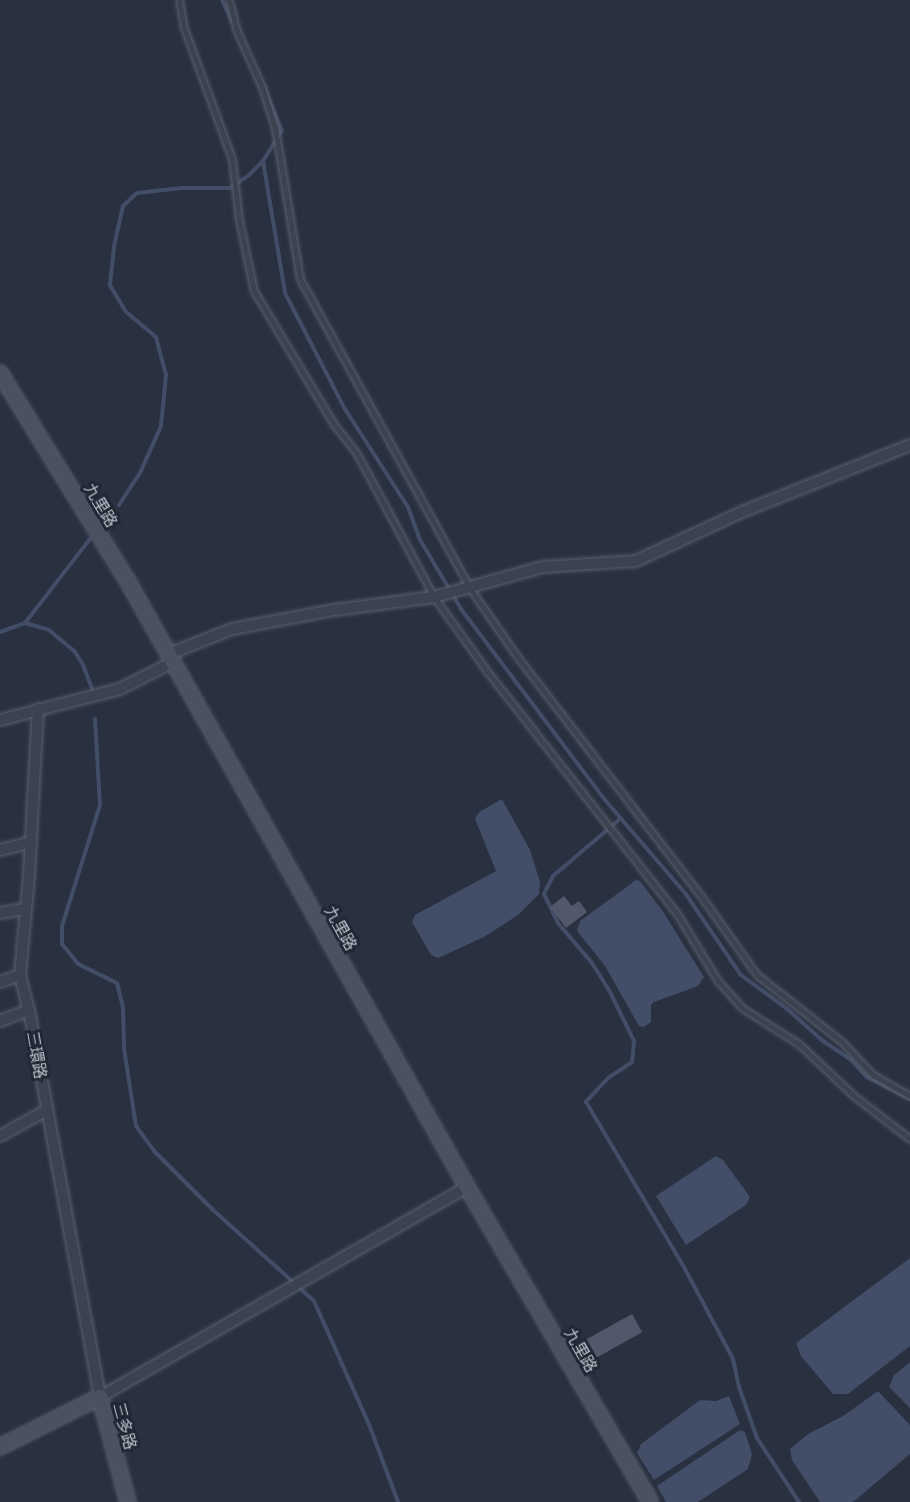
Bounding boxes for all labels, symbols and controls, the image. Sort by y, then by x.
street label: 九里路 [80,479,122,531]
street label: 九里路 [321,902,361,954]
street label: 三環路 [23,1030,51,1080]
street label: 九里路 [561,1324,601,1376]
street label: 三多路 [110,1400,140,1452]

